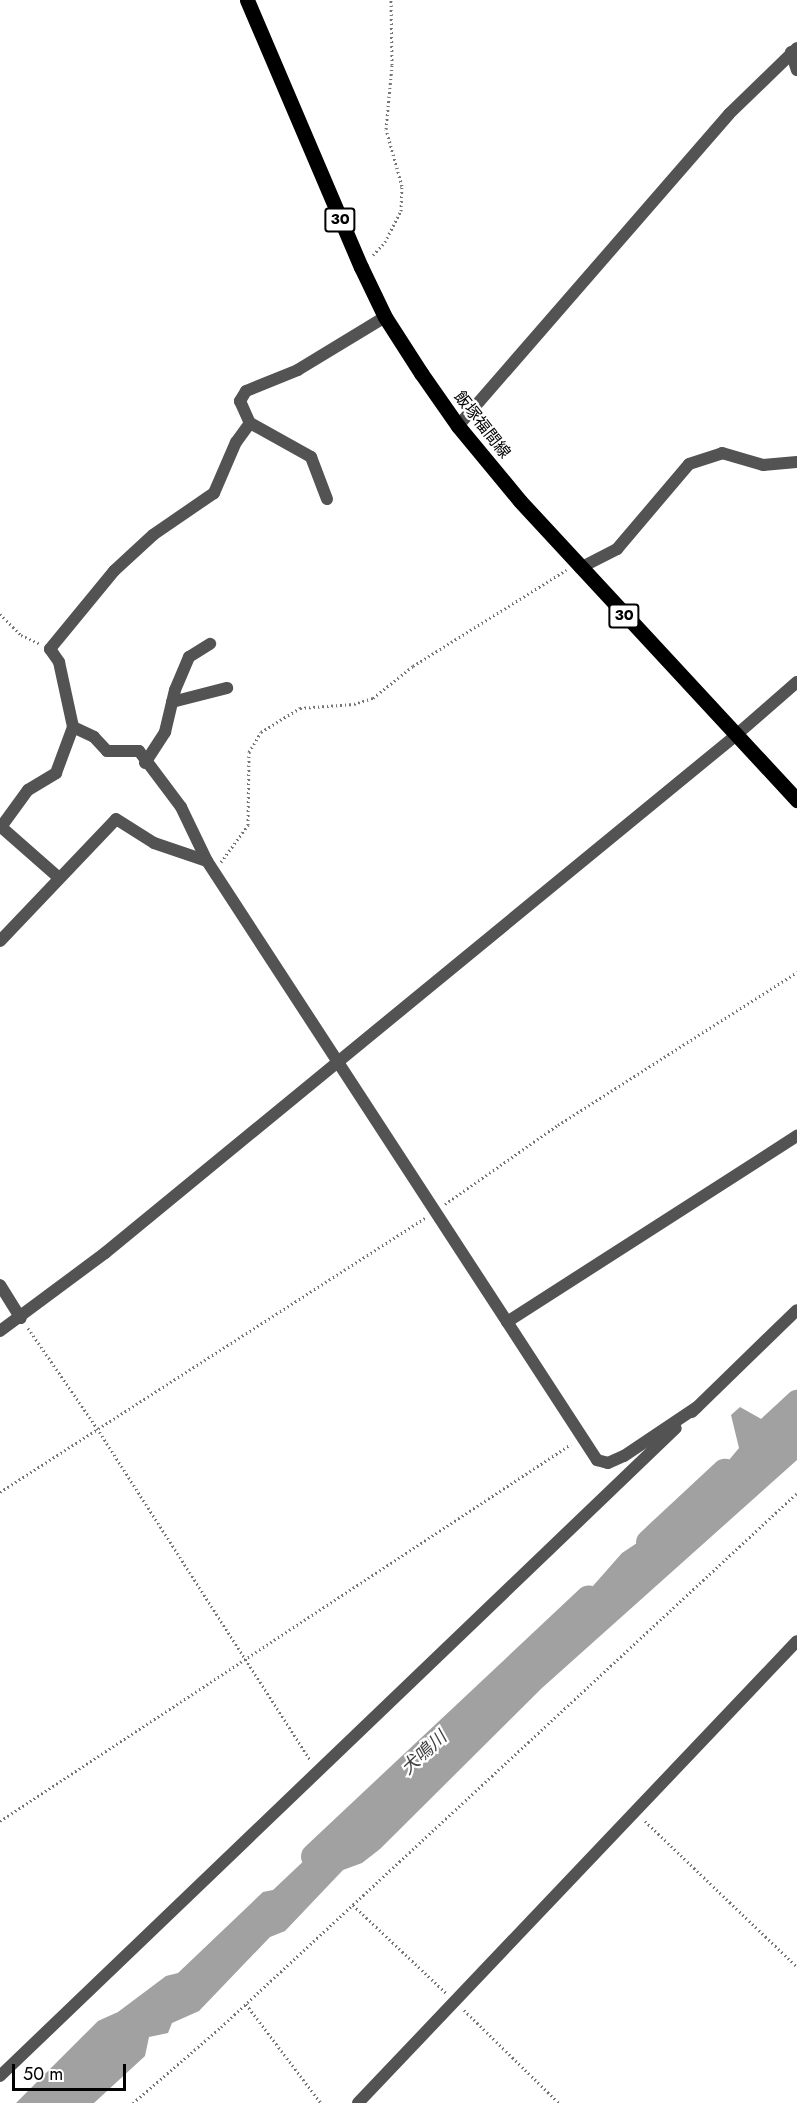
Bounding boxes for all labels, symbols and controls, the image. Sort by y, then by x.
road number: 30 [324,208,356,232]
street label: 飯塚福間線 [450,388,514,462]
road number: 30 [608,604,640,628]
water label: 犬鳴川 [397,1727,451,1779]
scale bar [15,2052,129,2090]
text: 50 m [23,2061,63,2087]

